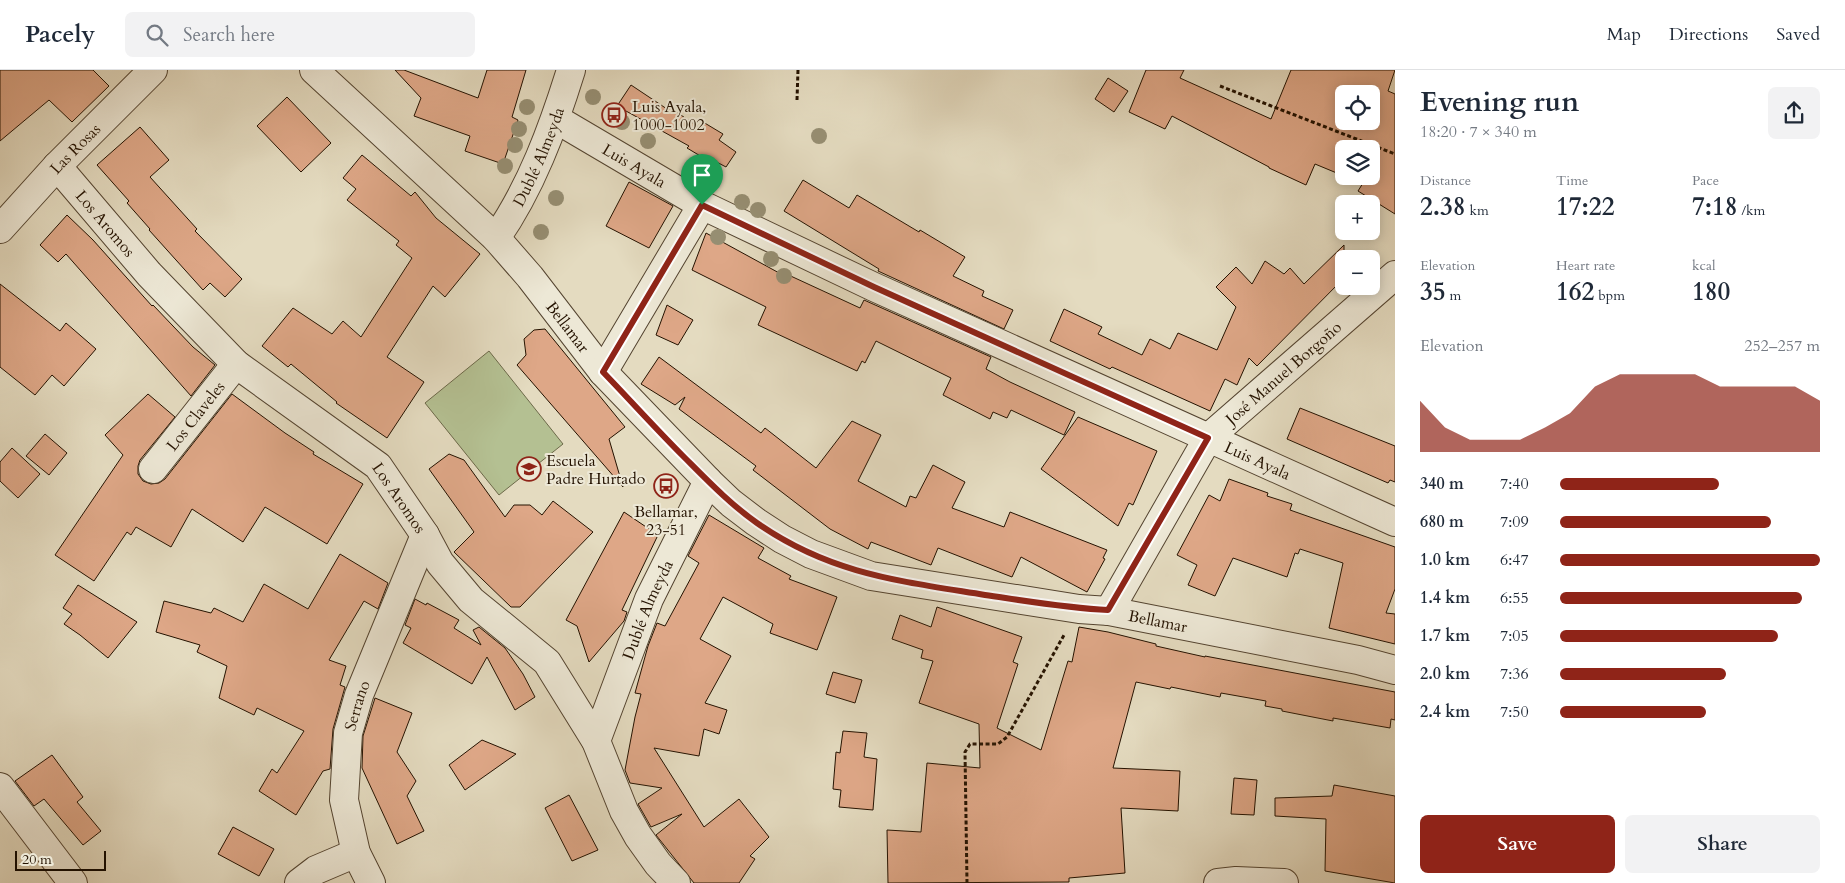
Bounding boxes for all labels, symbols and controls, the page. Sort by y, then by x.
search box [125,12,475,57]
text: Pacely [25,18,95,51]
icon: search [143,21,171,49]
text: Search here [183,22,275,48]
text: Map [1607,22,1641,47]
text: Directions [1669,22,1748,47]
text: Saved [1776,22,1820,47]
text: Evening run [1420,83,1579,121]
map controls [1335,85,1380,295]
button: locate [1335,85,1380,130]
button: share [1768,87,1820,139]
place label: Luis Ayala, 1000-1002 [632,96,706,136]
bus stop icon: Luis Ayala, 1000-1002 [601,102,627,128]
street label: Dublé Almeyda [508,104,570,211]
street label: Las Rosas [45,119,106,179]
text: 18:20 · 7 × 340 m [1420,121,1537,143]
street label: Luis Ayala [598,139,670,193]
button: layers [1335,140,1380,185]
pin [681,154,723,205]
icon: arrive [688,161,716,189]
text: Distance [1420,171,1471,190]
text: Time [1556,171,1588,190]
text: Pace [1692,171,1719,190]
street label: Los Aromos [70,186,140,262]
text: 2.38 [1420,190,1466,224]
text: 17:22 [1556,190,1614,224]
text: 7:18 [1692,190,1738,224]
button: + [1335,195,1380,240]
text: km [1466,201,1489,220]
text: /km [1738,201,1765,220]
button: − [1335,250,1380,295]
text: Elevation [1420,256,1476,275]
text: Heart rate [1556,256,1615,275]
text: kcal [1692,256,1716,275]
text: 35 [1420,275,1446,309]
text: 162 [1556,275,1594,309]
text: 180 [1692,275,1730,309]
text: m [1446,286,1461,305]
text: bpm [1594,286,1625,305]
street label: Bellamar [540,297,594,358]
street label: José Manuel Borgoño [1220,316,1347,431]
text: Elevation [1420,335,1484,357]
text: 252–257 m [1744,335,1820,357]
street label: Los Claveles [161,377,230,456]
street label: Luis Ayala [1221,437,1294,486]
place label: Escuela Padre Hurtado [546,450,646,490]
school or university icon: Escuela Padre Hurtado [516,456,542,482]
street label: Los Aromos [367,458,431,538]
bus stop icon: Bellamar, 23-51 [653,473,679,499]
text: 340 m [1420,473,1464,495]
text: 7:40 [1500,473,1529,495]
place label: Bellamar, 23-51 [634,501,698,541]
text: 680 m [1420,511,1464,533]
text: 7:09 [1500,511,1529,533]
text: 1.0 km [1420,549,1470,571]
text: 6:47 [1500,549,1529,571]
street label: Dublé Almeyda [617,556,679,663]
text: 1.4 km [1420,587,1470,609]
text: 6:55 [1500,587,1529,609]
street label: Bellamar [1126,605,1189,638]
text: 1.7 km [1420,625,1470,647]
text: 7:05 [1500,625,1529,647]
text: 2.0 km [1420,663,1470,685]
text: 7:36 [1500,663,1529,685]
street label: Serrano [339,677,376,733]
text: 2.4 km [1420,701,1470,723]
text: 7:50 [1500,701,1529,723]
button: Save [1420,815,1615,873]
button: Share [1625,815,1820,873]
scale bar [15,848,106,871]
text: 20 m [22,850,52,869]

